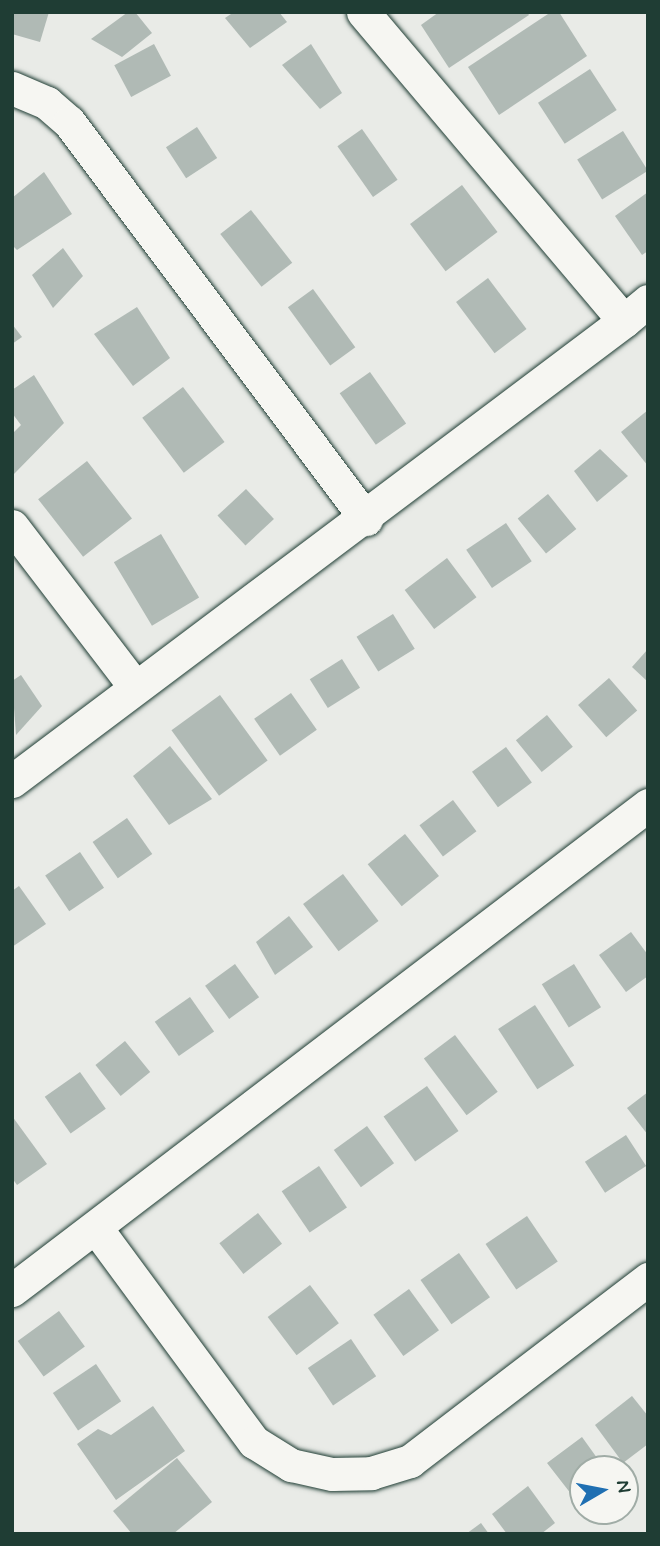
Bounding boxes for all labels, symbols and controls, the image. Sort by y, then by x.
north arrow [569,1455,639,1525]
text: N [610,1478,637,1495]

